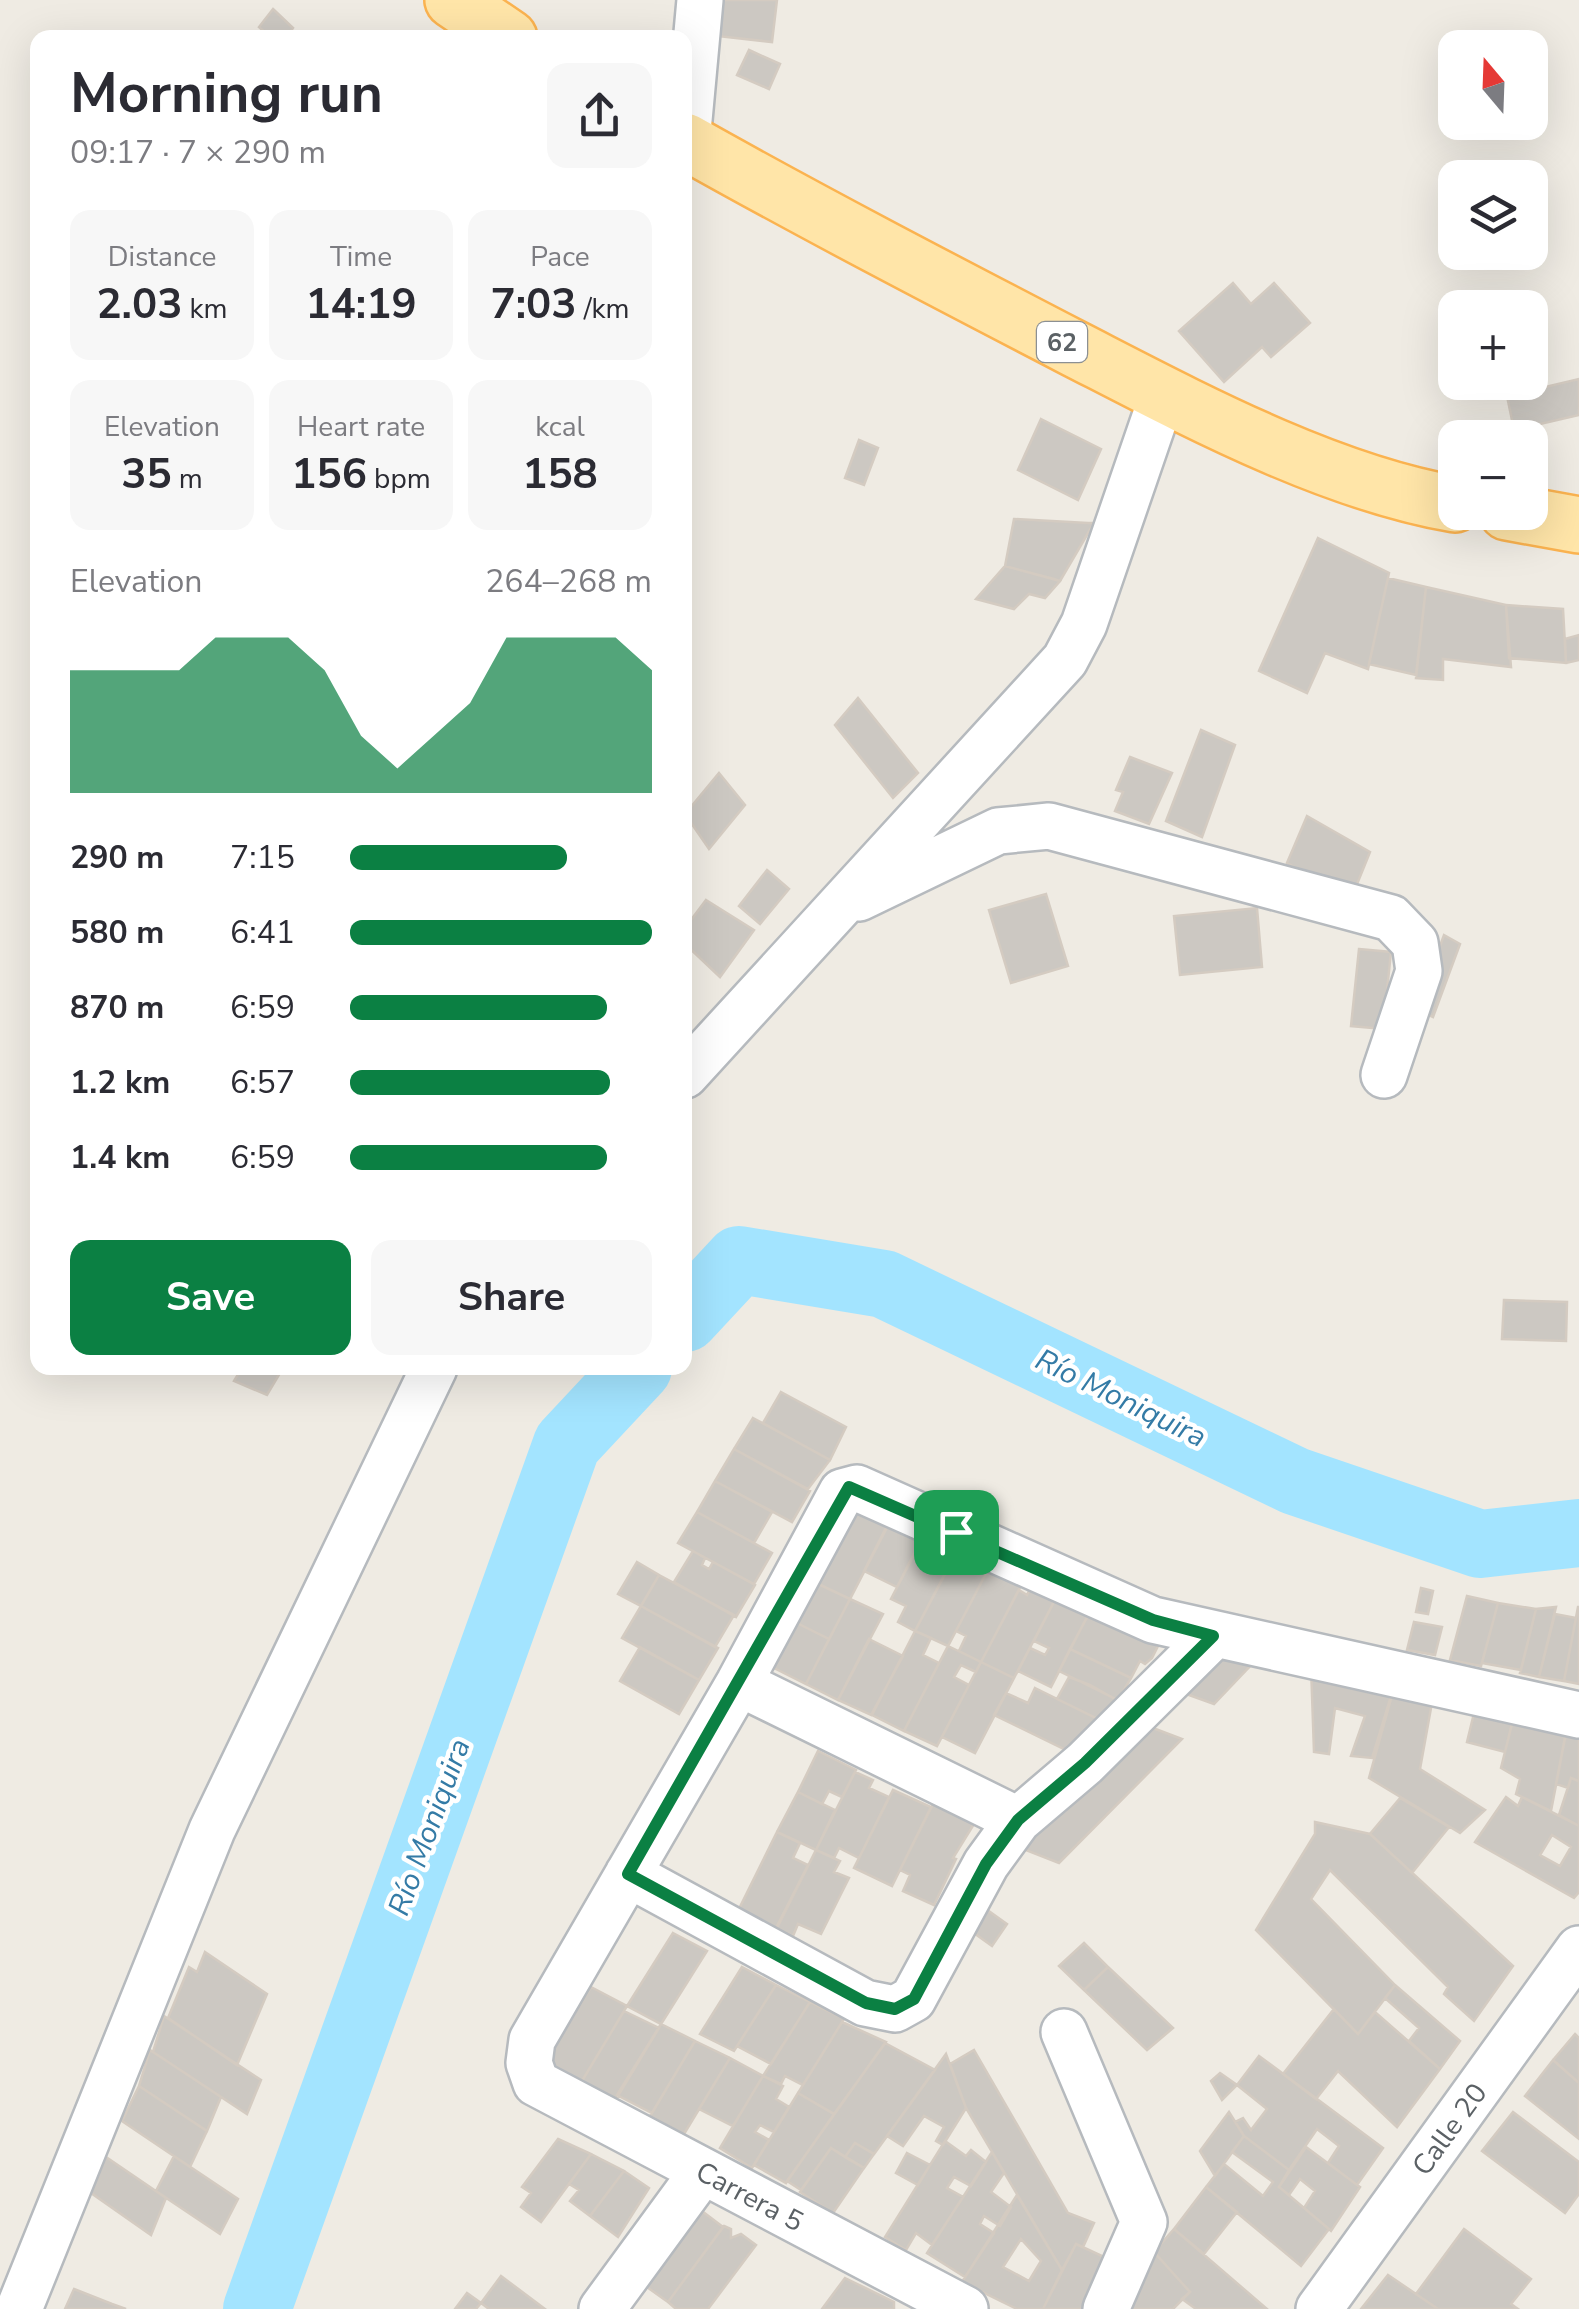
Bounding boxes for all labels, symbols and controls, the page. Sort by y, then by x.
north arrow [1438,30,1548,140]
map controls [1438,30,1548,530]
text: Morning run [70,56,383,131]
button: share [547,63,652,168]
text: 09:17 · 7 × 290 m [70,131,326,174]
button: layers [1438,160,1548,270]
text: Distance [108,238,216,276]
text: Time [330,238,392,276]
text: Pace [530,238,590,276]
text: 2.03 [96,276,182,333]
text: 14:19 [305,276,417,333]
text: 7:03 [490,276,577,333]
text: km [182,290,228,328]
text: /km [577,290,630,328]
button: + [1438,290,1548,400]
road number: 62 [1037,322,1087,362]
text: Elevation [104,408,220,446]
text: Heart rate [297,408,425,446]
text: kcal [535,408,585,446]
button: − [1438,420,1548,530]
text: 35 [121,446,172,503]
text: 156 [291,446,367,503]
text: 158 [522,446,598,503]
text: m [172,460,203,498]
text: bpm [367,460,431,498]
text: Elevation [70,560,203,603]
text: 264–268 m [485,560,652,603]
text: 290 m [70,836,164,879]
text: 7:15 [230,836,295,879]
text: 580 m [70,911,164,954]
text: 6:41 [230,911,295,954]
text: 870 m [70,986,164,1029]
text: 6:59 [230,986,295,1029]
text: 1.2 km [70,1061,170,1104]
text: 6:57 [230,1061,295,1104]
text: 1.4 km [70,1136,170,1179]
text: 6:59 [230,1136,295,1179]
button: Save [70,1240,351,1355]
button: Share [371,1240,652,1355]
water label: Río Moniquira [1028,1339,1213,1458]
pin [914,1490,999,1575]
icon: arrive [929,1505,984,1560]
water label: Río Moniquira [378,1733,480,1921]
street label: Calle 20 [1403,2076,1496,2183]
street label: Carrera 5 [689,2153,810,2241]

